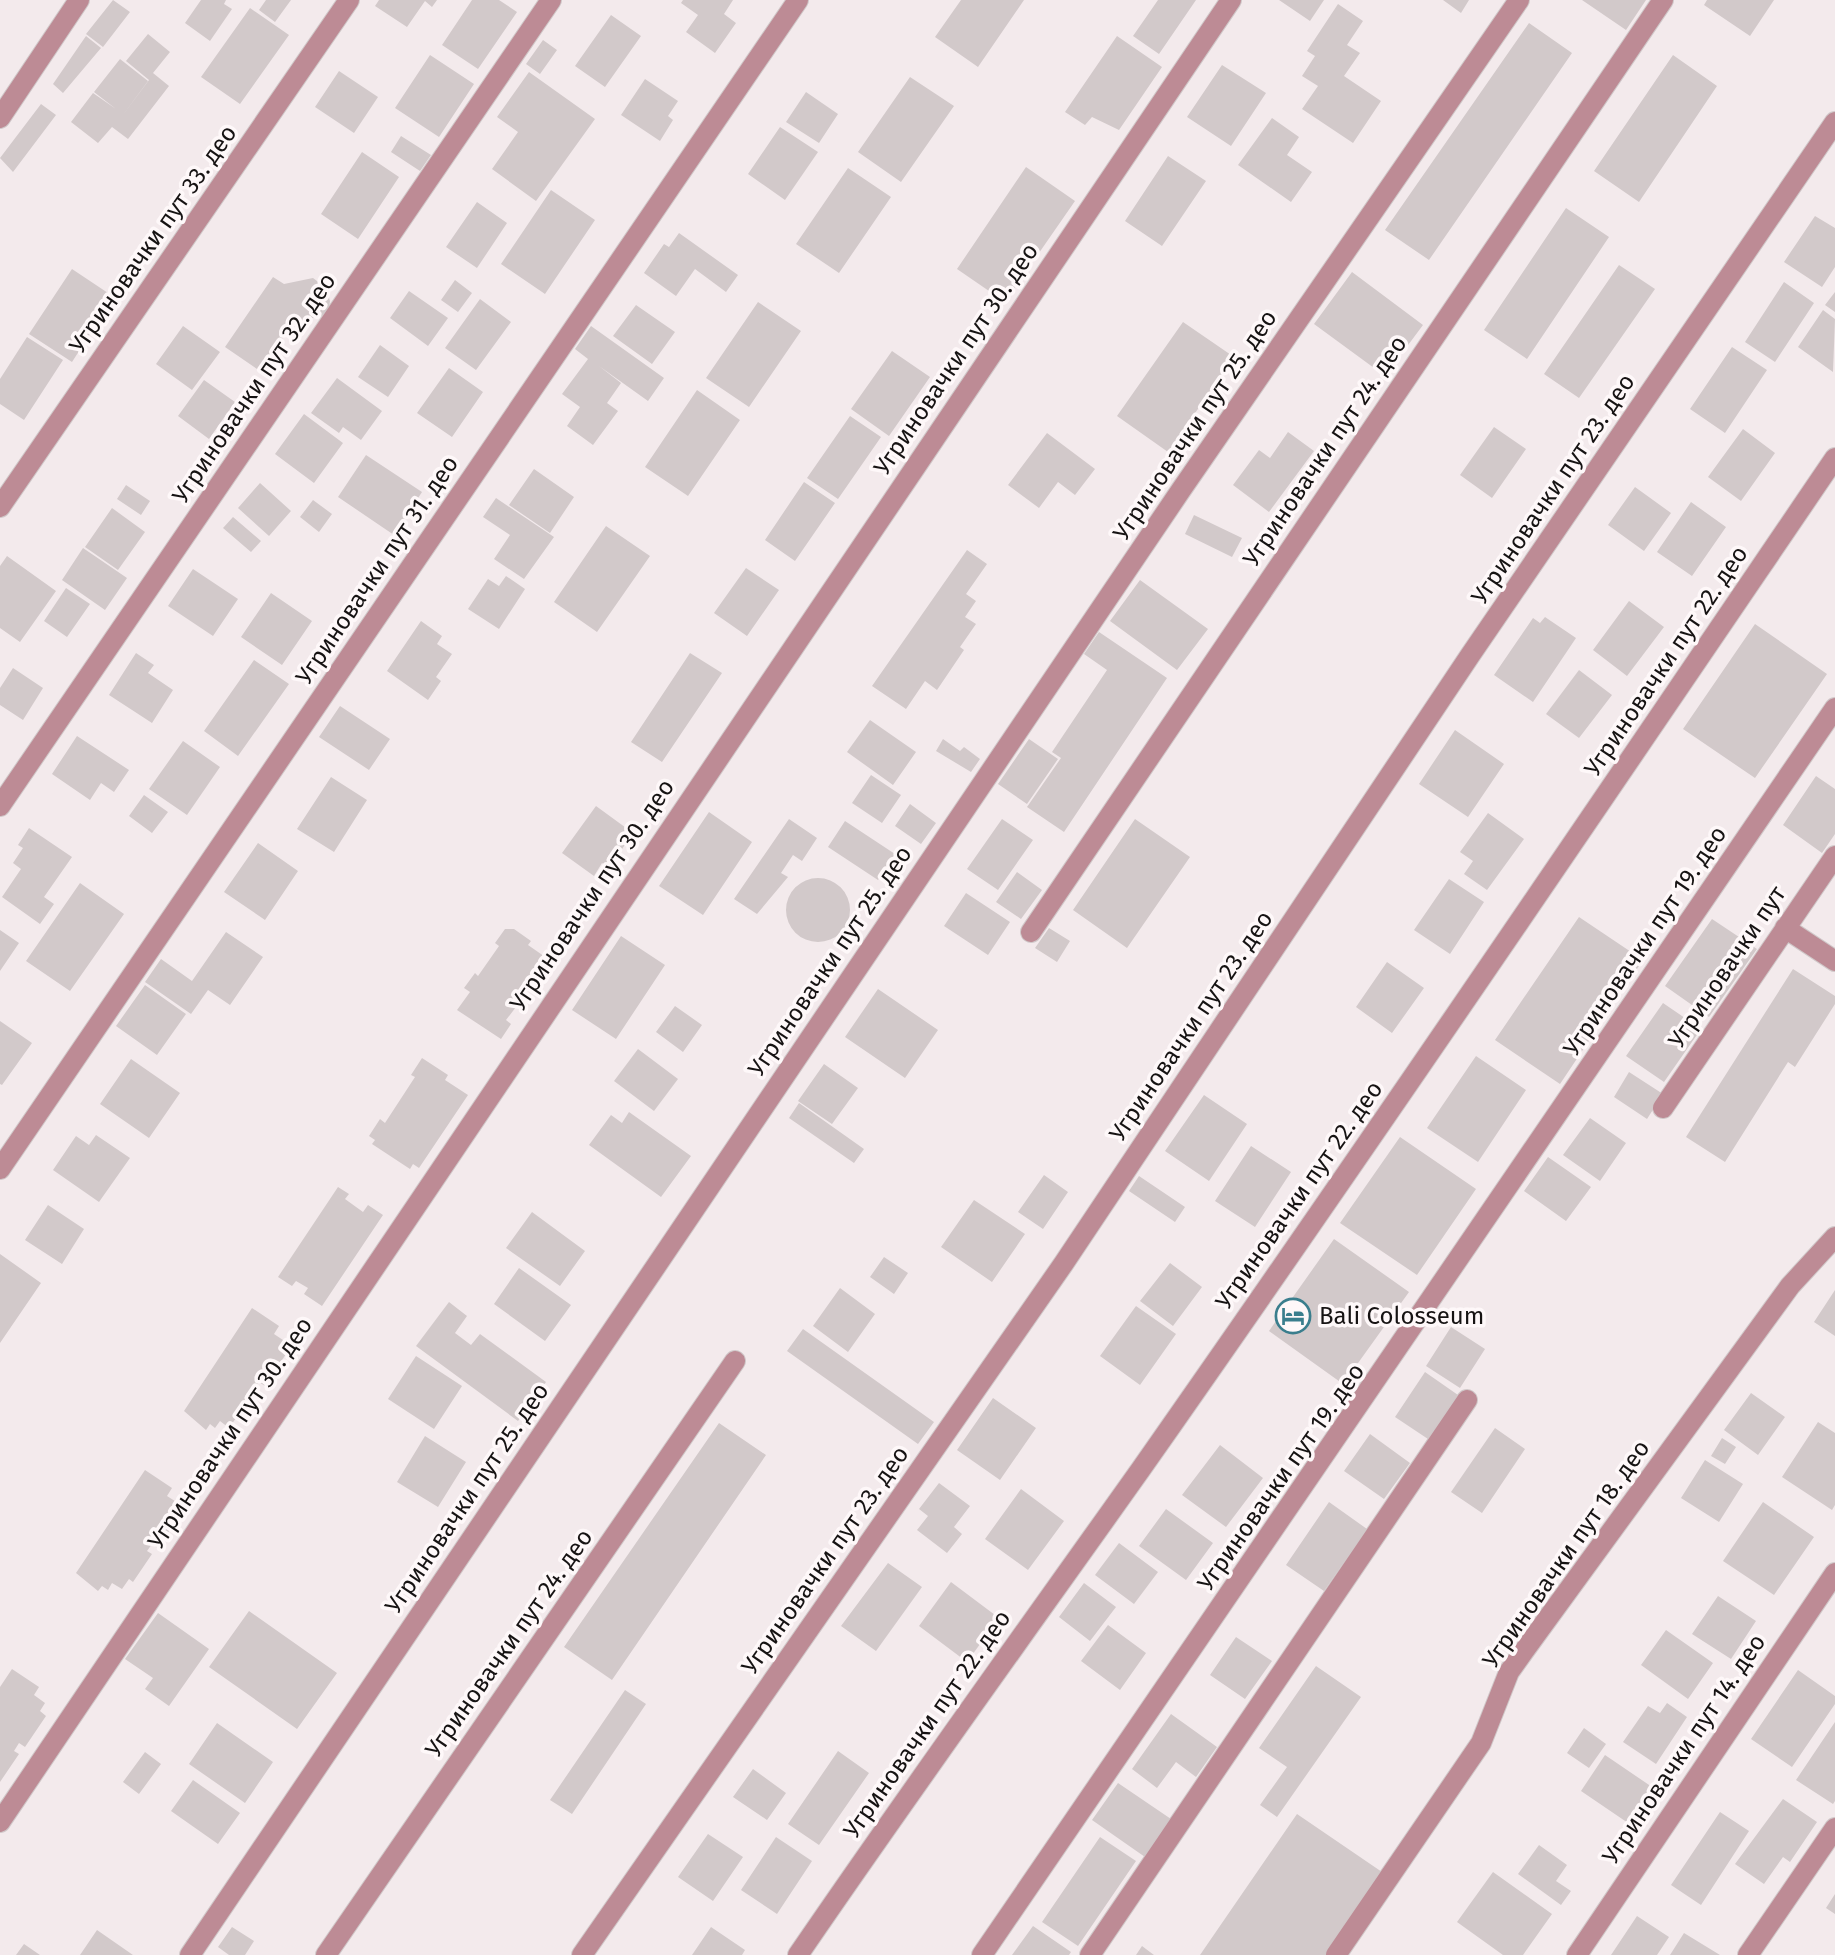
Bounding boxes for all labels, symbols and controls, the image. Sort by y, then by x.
street label: Угриновачки пут 33. део [64,120,242,358]
street label: Угриновачки пут 30. део [868,238,1044,480]
street label: Угриновачки пут 32. део [166,268,342,508]
street label: Угриновачки пут 25. део [1107,304,1283,546]
street label: Угриновачки пут 24. део [1237,330,1413,572]
street label: Угриновачки пут 23. део [1465,369,1641,609]
street label: Угриновачки пут 31. део [290,450,464,690]
street label: Угриновачки пут 22. део [1578,541,1754,781]
street label: Угриновачки пут 30. део [504,774,680,1016]
street label: Угриновачки пут 19. део [1557,821,1733,1061]
street label: Угриновачки пут 25. део [742,840,918,1082]
street label: Угриновачки пут [1662,881,1792,1053]
street label: Угриновачки пут 23. део [1103,906,1279,1146]
street label: Угриновачки пут 22. део [1210,1076,1388,1314]
hotel icon: Bali Colosseum [1274,1297,1312,1335]
place label: Bali Colosseum [1319,1302,1484,1330]
street label: Угриновачки пут 30. део [142,1312,318,1554]
street label: Угриновачки пут 19. део [1192,1358,1370,1596]
street label: Угриновачки пут 25. део [379,1377,555,1619]
street label: Угриновачки пут 18. део [1477,1435,1655,1673]
street label: Угриновачки пут 23. део [736,1441,914,1679]
street label: Угриновачки пут 24. део [420,1524,598,1762]
street label: Угриновачки пут 22. део [838,1605,1016,1843]
street label: Угриновачки пут 14. део [1597,1629,1771,1869]

